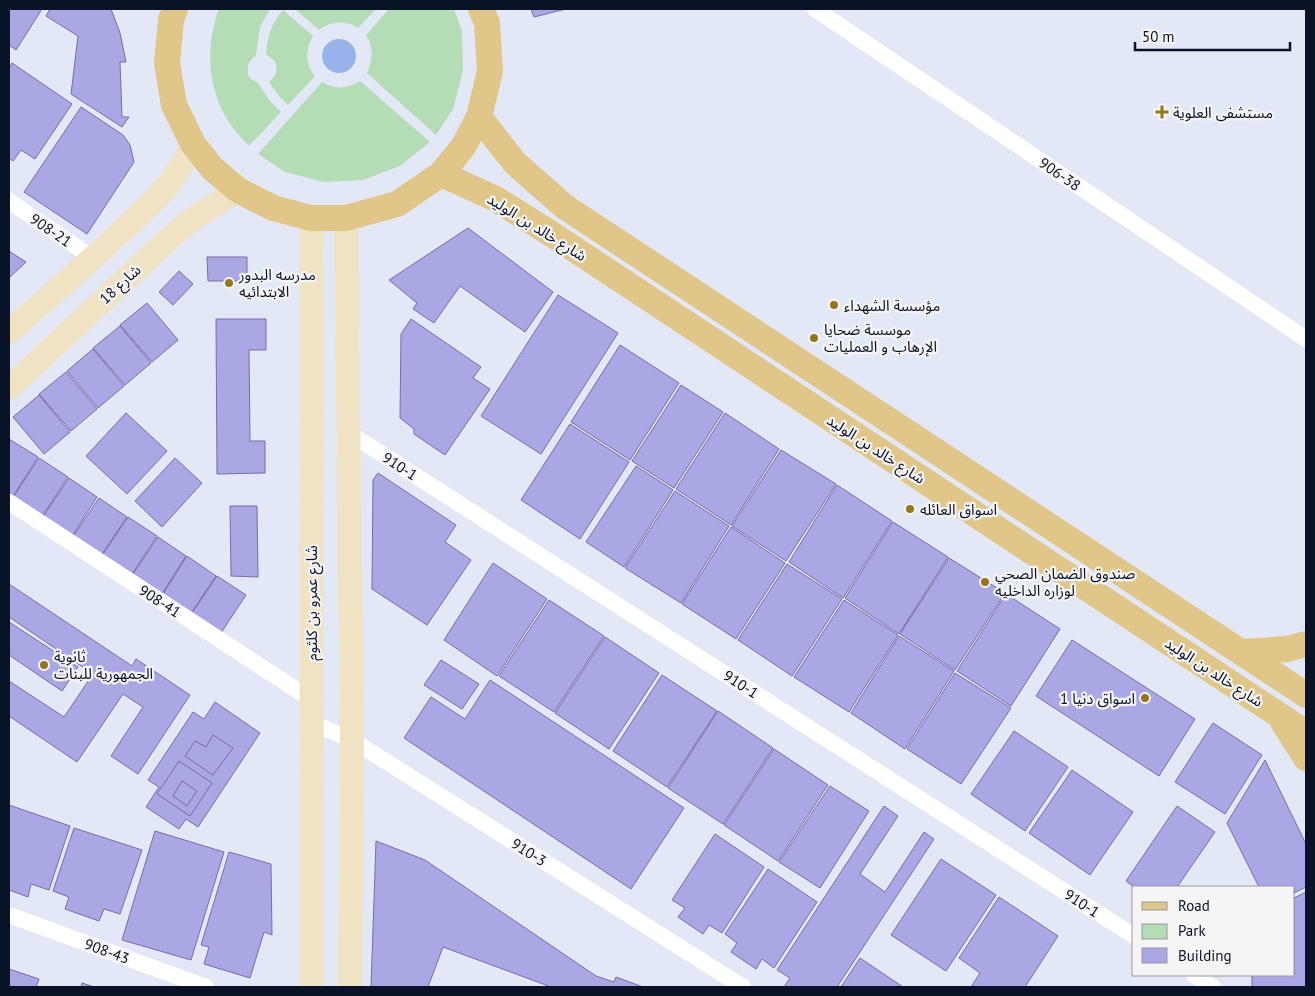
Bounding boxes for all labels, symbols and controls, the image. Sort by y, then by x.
scale bar [1135,20,1290,52]
text: 50 m [1142,27,1175,46]
place label: مستشفى العلوية [1173,103,1273,122]
marker: مستشفى العلوية [1155,105,1169,119]
street label: 906-38 [1036,153,1084,195]
street label: شارع خالد بن الوليد [482,189,590,268]
street label: 908-21 [27,209,75,251]
street label: شارع 18 [95,260,147,310]
place label: مدرسه البدور الابتدائيه [238,265,316,301]
marker: مدرسه البدور الابتدائيه [223,277,235,289]
place label: مؤسسة الشهداء [844,296,940,315]
marker: مؤسسة الشهداء [828,299,840,311]
place label: موسسة ضحايا الإرهاب و العمليات [824,320,937,357]
marker: موسسة ضحايا الإرهاب و العمليات [808,332,820,344]
street label: شارع خالد بن الوليد [822,410,929,490]
street label: 910-1 [379,448,421,484]
place label: اسواق العائله [920,500,997,519]
marker: اسواق العائله [904,503,916,515]
street label: شارع عمرو بن كلثوم [302,545,324,661]
place label: صندوق الضمان الصحي لوزاره الداخليه [995,564,1135,600]
marker: صندوق الضمان الصحي لوزاره الداخليه [979,576,991,588]
street label: 908-41 [135,580,185,622]
street label: شارع خالد بن الوليد [1160,633,1267,713]
place label: ثانوية الجمهورية للبنات [54,647,153,683]
marker: ثانوية الجمهورية للبنات [38,659,50,671]
street label: 910-1 [720,666,762,702]
place label: اسواق دنيا 1 [1060,689,1135,708]
marker: اسواق دنيا 1 [1139,692,1151,704]
street label: 910-3 [508,834,550,870]
street label: 910-1 [1061,885,1103,921]
legend [1132,886,1295,976]
text: Road [1178,896,1210,915]
text: Park [1178,921,1206,940]
street label: 908-43 [82,934,132,968]
text: Building [1178,946,1232,965]

